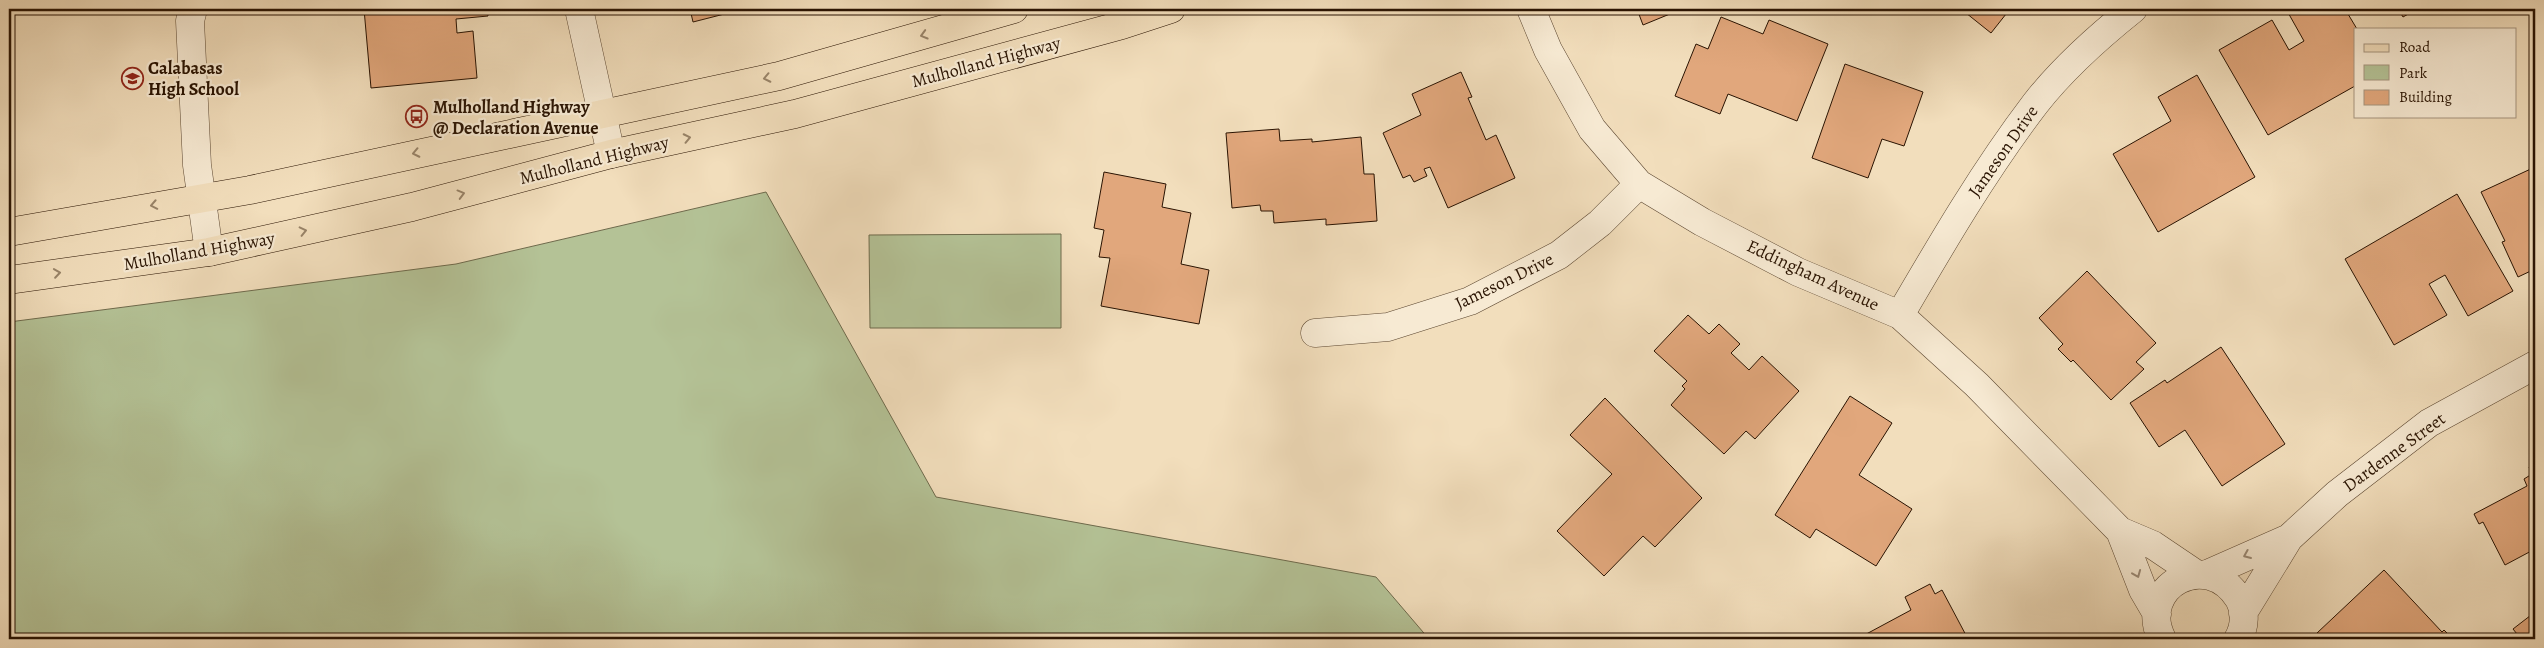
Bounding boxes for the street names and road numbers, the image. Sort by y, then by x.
street label: Mulholland Highway [909,30,1064,93]
street label: Jameson Drive [1963,100,2043,202]
street label: Mulholland Highway [517,130,672,190]
street label: Mulholland Highway [122,226,277,276]
street label: Eddingham Avenue [1743,234,1883,316]
street label: Jameson Drive [1451,247,1557,315]
street label: Dardenne Street [2338,407,2450,497]

